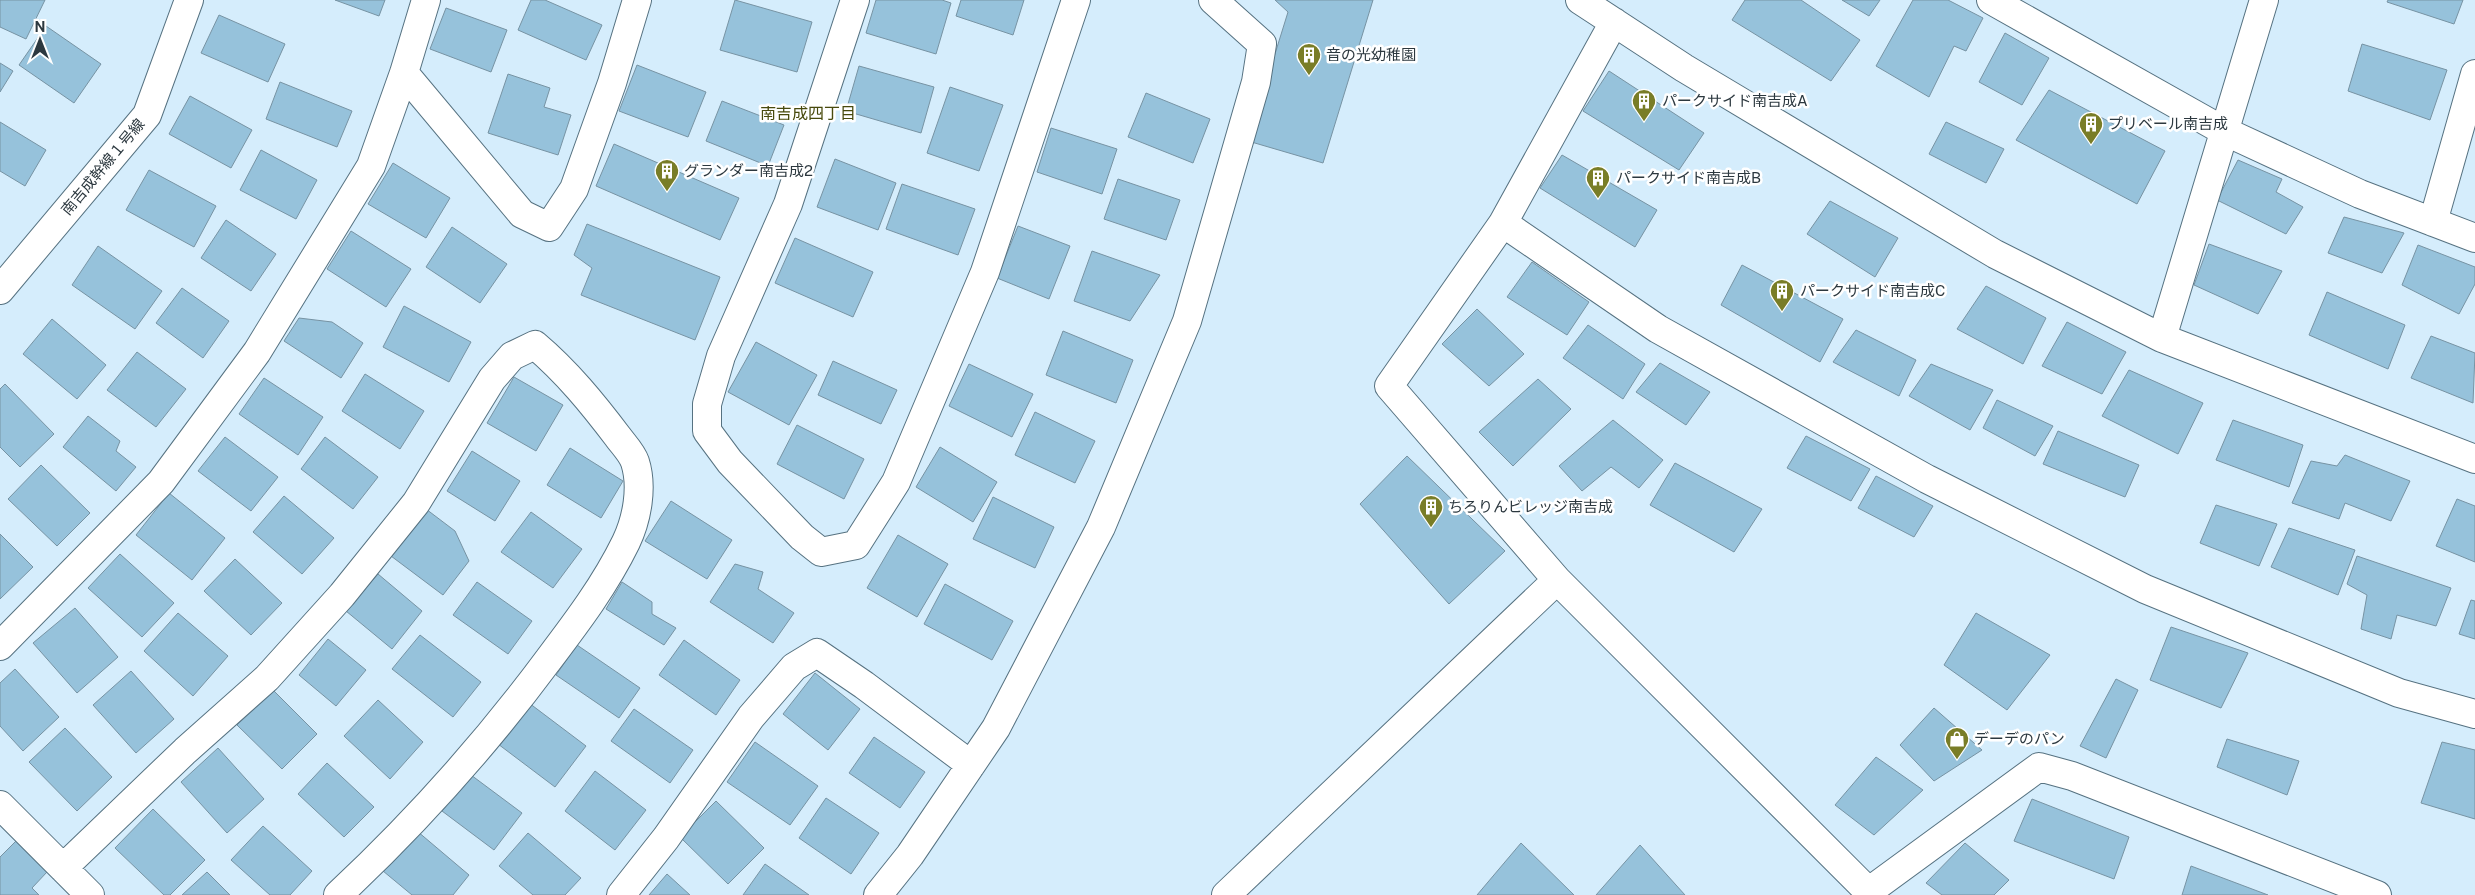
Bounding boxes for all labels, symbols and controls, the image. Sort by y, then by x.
north arrow [15,15,65,65]
text: N [35,19,45,35]
building icon: 音の光幼稚園 [1296,42,1322,76]
place label: 音の光幼稚園 [1326,46,1416,63]
building icon: パークサイド南吉成A [1631,88,1657,122]
place label: パークサイド南吉成A [1662,92,1808,109]
district label: 南吉成四丁目 [760,104,856,123]
building icon: プリベール南吉成 [2078,111,2104,145]
street label: 南吉成幹線１号線 [58,115,148,218]
place label: プリベール南吉成 [2108,115,2228,132]
building icon: グランダー南吉成2 [654,158,680,192]
place label: グランダー南吉成2 [684,162,813,179]
building icon: パークサイド南吉成B [1585,165,1611,199]
place label: パークサイド南吉成B [1616,169,1761,186]
building icon: パークサイド南吉成C [1769,278,1795,312]
place label: パークサイド南吉成C [1800,282,1945,299]
building icon: ちろりんビレッジ南吉成 [1418,494,1444,528]
place label: ちろりんビレッジ南吉成 [1448,498,1613,515]
shop icon: デーデのパン [1944,726,1970,760]
place label: デーデのパン [1974,730,2065,747]

